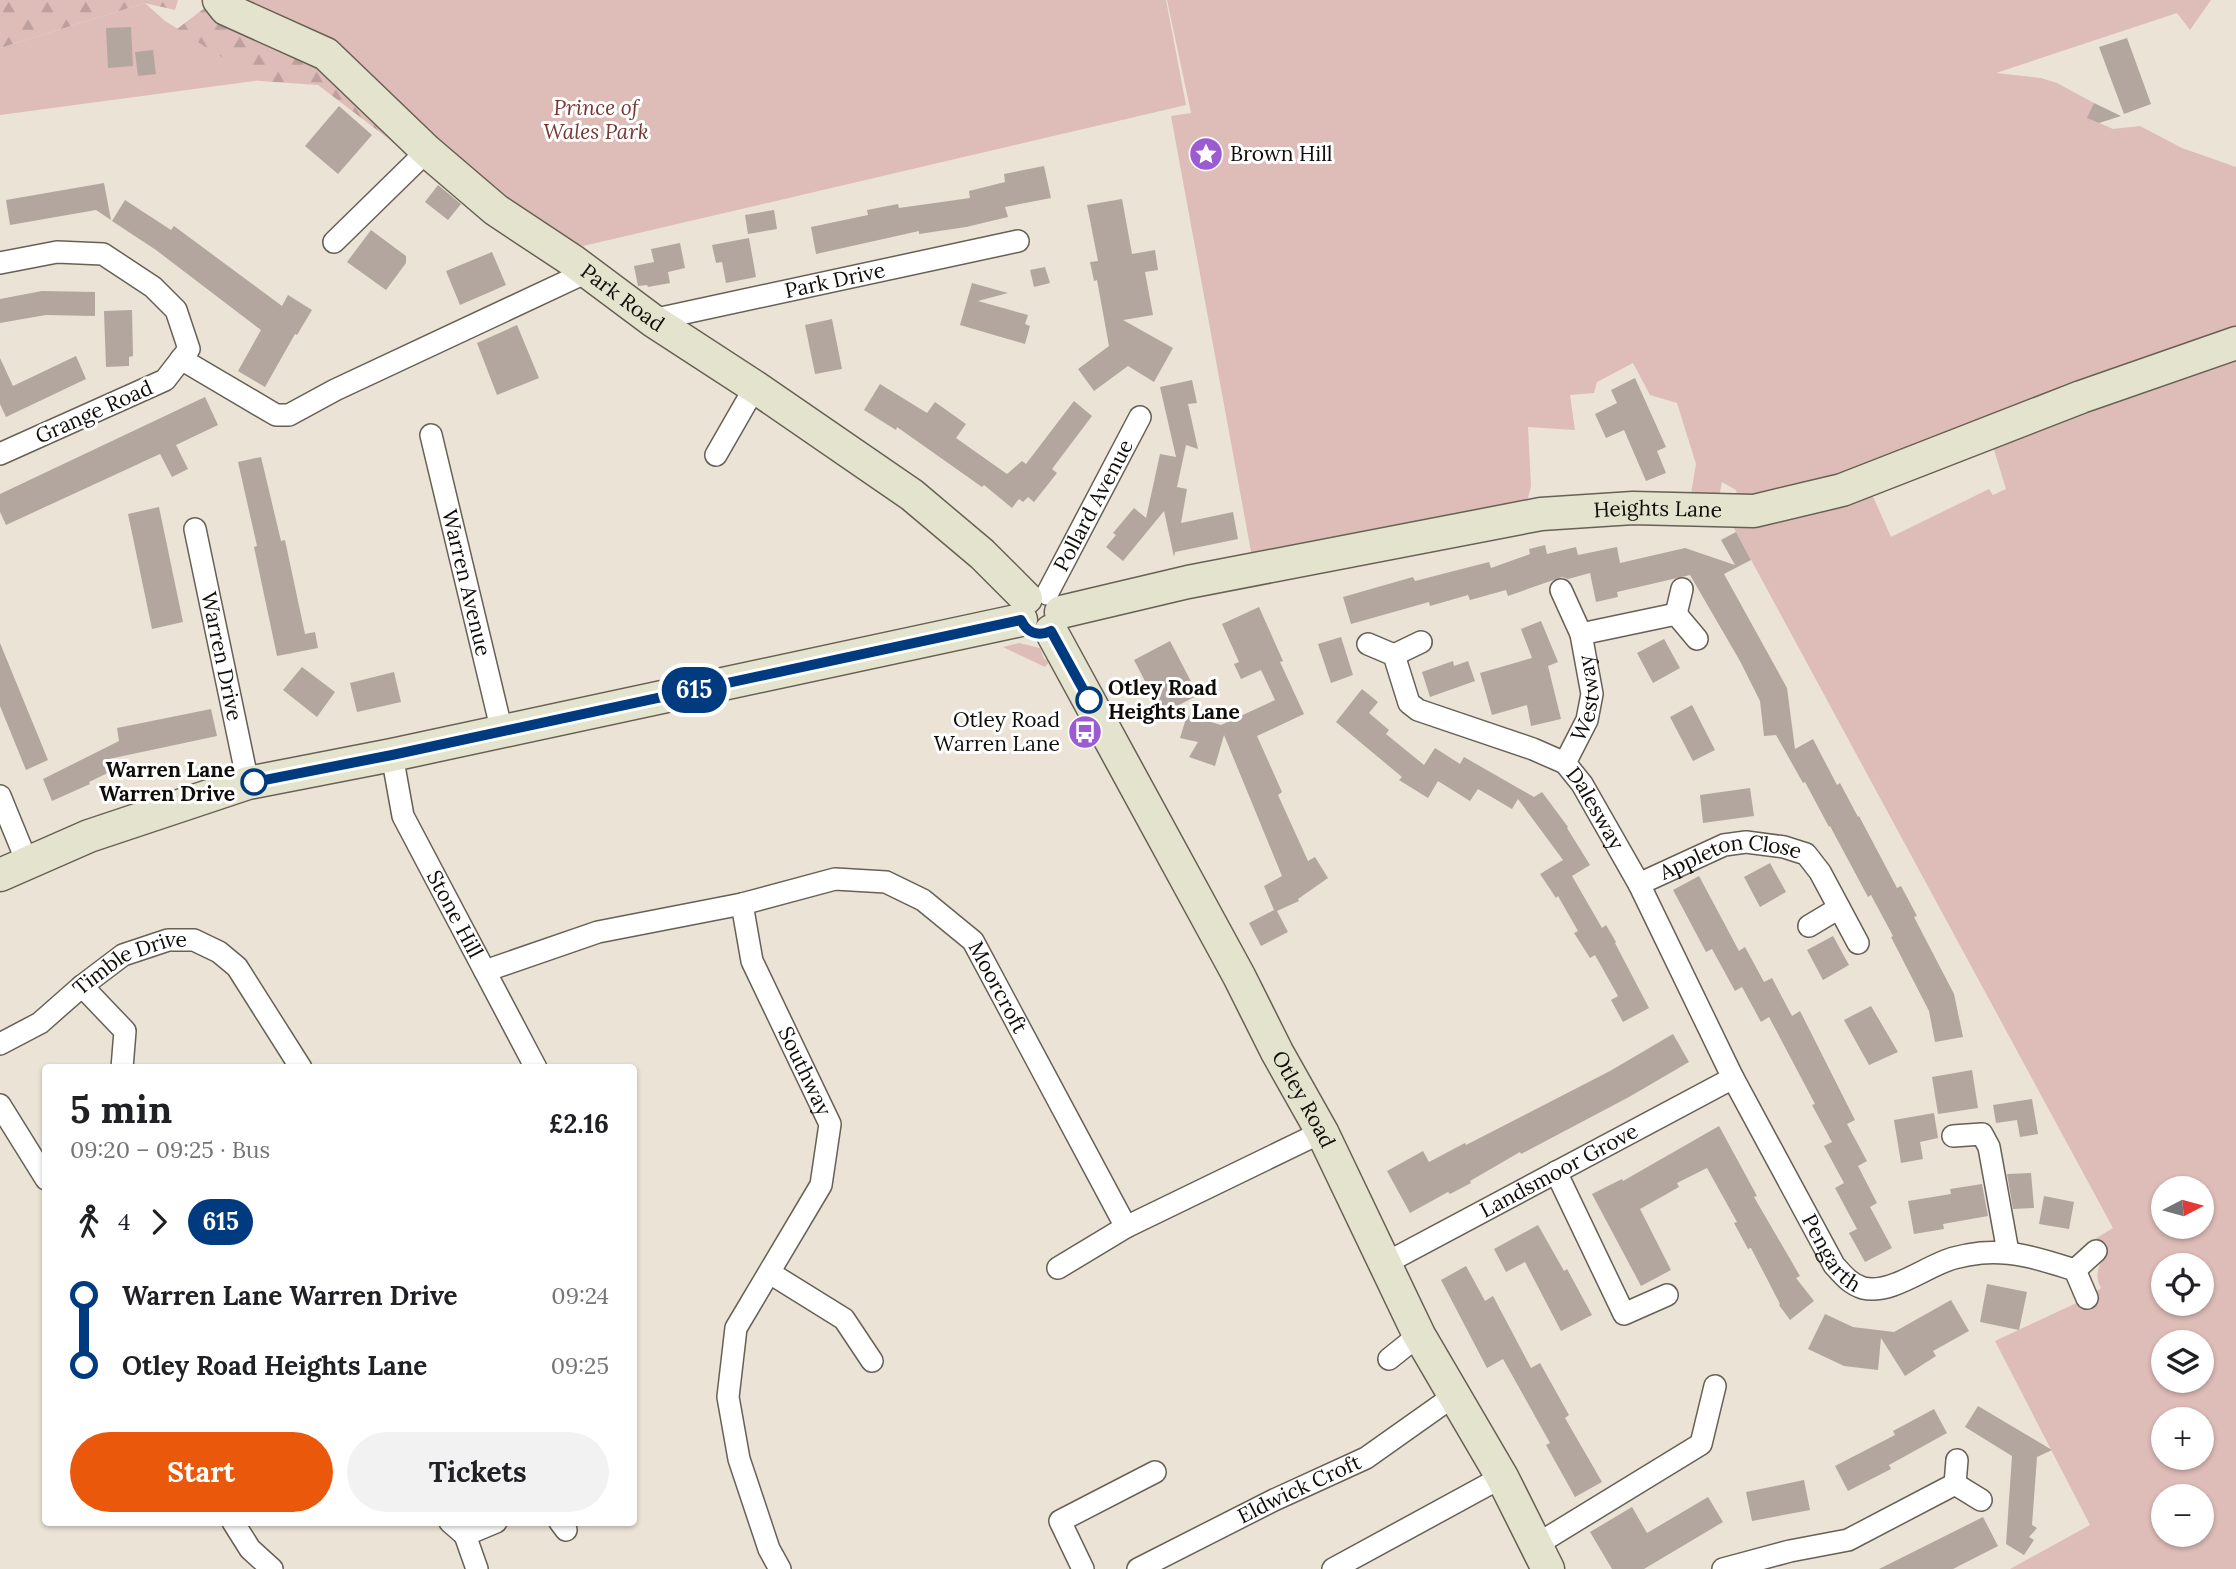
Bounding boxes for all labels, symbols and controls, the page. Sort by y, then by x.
park label: Prince of Wales Park [543,94,649,145]
place icon: Brown Hill [1187,135,1225,173]
place label: Brown Hill [1230,140,1333,167]
street label: Park Drive [782,256,887,304]
street label: Park Road [575,257,670,338]
street label: Grange Road [31,374,157,449]
street label: Pollard Avenue [1047,435,1139,576]
street label: Heights Lane [1593,494,1723,524]
street label: Warren Avenue [436,507,497,659]
street label: Warren Drive [195,589,249,723]
street label: Westway [1564,653,1605,746]
line badge: 615 [654,667,734,713]
text: 615 [676,674,712,705]
place label: Otley Road Heights Lane [1108,674,1240,725]
marker: Otley Road Heights Lane [1076,687,1102,713]
place label: Otley Road Warren Lane [934,706,1060,757]
bus stop icon: Otley Road Warren Lane [1066,713,1104,751]
place label: Warren Lane Warren Drive [99,756,235,807]
street label: Dalesway [1561,761,1631,854]
marker: Warren Lane Warren Drive [241,769,267,795]
street label: Appleton Close [1654,828,1805,886]
street label: Stone Hill [421,865,489,962]
street label: Timble Drive [67,926,187,1001]
street label: Moorcroft [963,936,1034,1039]
street label: Southway [772,1022,838,1120]
street label: Otley Road [1266,1046,1342,1152]
text: 5 min [70,1085,172,1133]
text: £2.16 [549,1107,609,1140]
street label: Landsmoor Grove [1475,1117,1643,1224]
text: 09:20 – 09:25 · Bus [70,1135,270,1164]
north arrow [2151,1176,2214,1239]
map controls [2151,1176,2214,1547]
icon: walk [70,1203,108,1241]
icon: forward [140,1203,178,1241]
text: 615 [202,1206,239,1237]
text: 4 [118,1207,130,1236]
street label: Pengarth [1796,1209,1866,1298]
button: locate [2151,1253,2214,1316]
text: Warren Lane Warren Drive [122,1279,458,1312]
text: 09:24 [551,1281,609,1310]
button: layers [2151,1330,2214,1393]
text: Otley Road Heights Lane [122,1349,427,1382]
text: 09:25 [551,1351,609,1380]
button: + [2151,1407,2214,1470]
button: Start [70,1432,333,1512]
button: Tickets [347,1432,609,1512]
street label: Eldwick Croft [1233,1448,1366,1529]
button: − [2151,1484,2214,1547]

